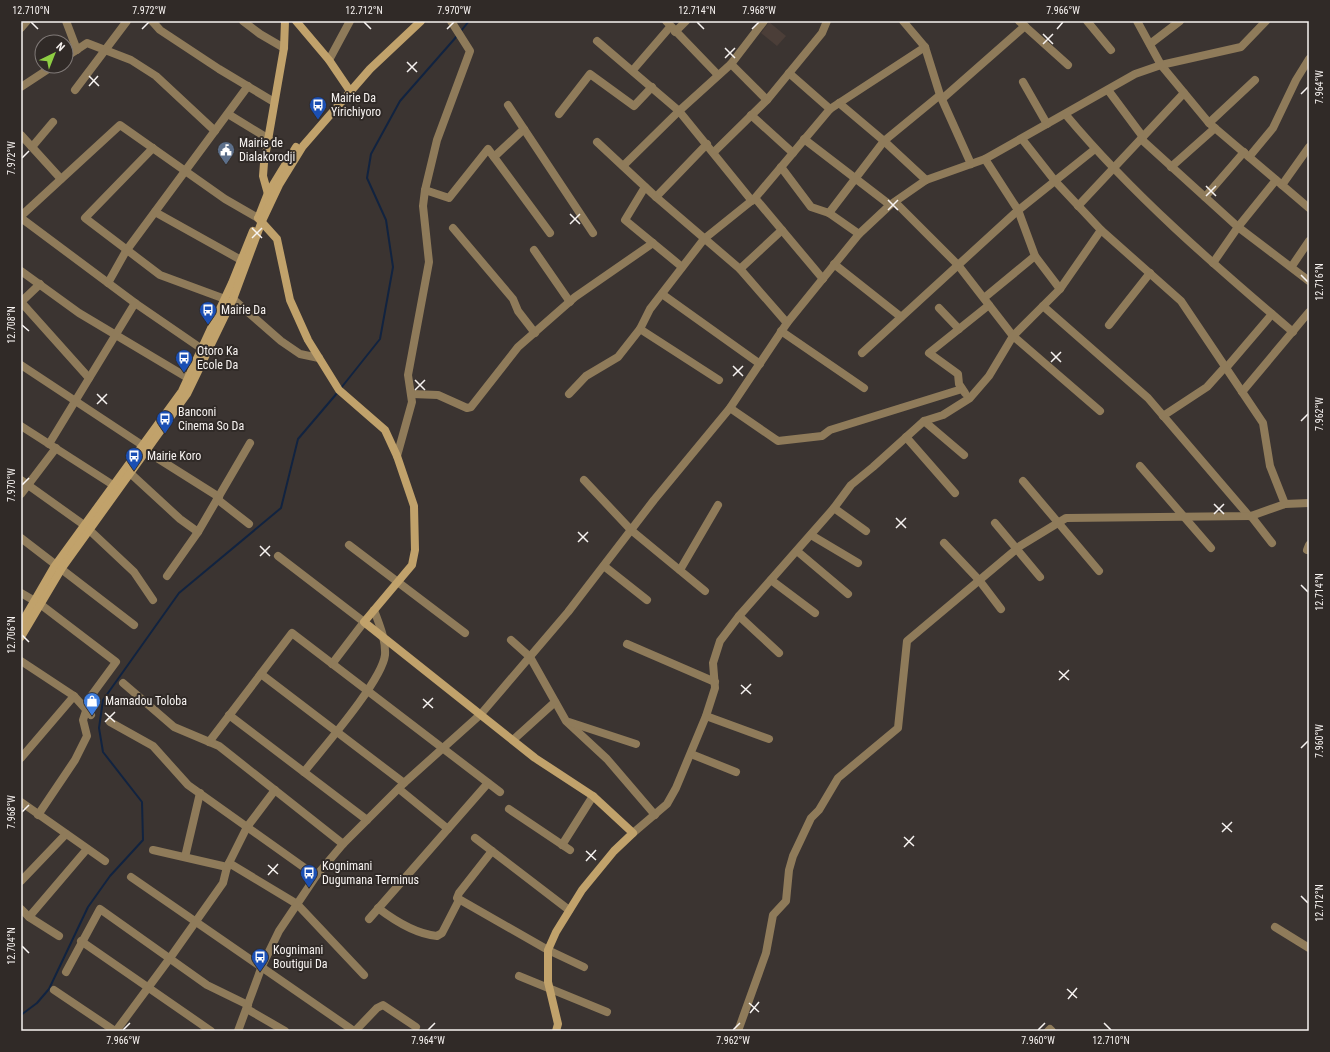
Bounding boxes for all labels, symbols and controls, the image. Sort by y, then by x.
text: 12.710°N [12,5,50,16]
text: 7.972°W [132,5,166,16]
text: 12.712°N [345,5,383,16]
text: 7.970°W [437,5,471,16]
text: 12.714°N [678,5,716,16]
text: 7.968°W [742,5,776,16]
text: 7.966°W [1046,5,1080,16]
north arrow [34,34,74,74]
text: N [54,40,68,54]
text: 7.964°W [1314,70,1325,104]
place label: Mairie Da Yirichiyoro [331,91,381,119]
bus stop icon: Mairie Da Yirichiyoro [308,95,328,120]
place label: Mairie de Dialakorodji [239,136,295,164]
public building icon: Mairie de Dialakorodji [216,140,236,165]
text: 7.972°W [6,141,17,175]
text: 12.716°N [1314,263,1325,301]
bus stop icon: Mairie Da [198,300,218,325]
place label: Mairie Da [221,303,266,317]
text: 12.708°N [6,306,17,344]
place label: Otoro Ka Ecole Da [197,344,239,372]
bus stop icon: Otoro Ka Ecole Da [174,348,194,373]
text: 7.962°W [1314,397,1325,431]
place label: Banconi Cinema So Da [178,405,244,433]
bus stop icon: Banconi Cinema So Da [155,409,175,434]
bus stop icon: Mairie Koro [124,446,144,471]
place label: Mairie Koro [147,449,201,463]
text: 7.970°W [6,468,17,502]
text: 12.714°N [1314,573,1325,611]
text: 12.706°N [6,616,17,654]
shop icon: Mamadou Toloba [82,691,102,716]
place label: Mamadou Toloba [105,694,187,708]
text: 7.960°W [1314,724,1325,758]
text: 7.968°W [6,795,17,829]
place label: Kognimani Dugumana Terminus [322,859,419,887]
bus stop icon: Kognimani Dugumana Terminus [299,863,319,888]
text: 12.712°N [1314,884,1325,922]
text: 12.704°N [6,927,17,965]
place label: Kognimani Boutigui Da [273,943,328,971]
bus stop icon: Kognimani Boutigui Da [250,947,270,972]
text: 7.966°W [106,1035,140,1046]
text: 7.964°W [411,1035,445,1046]
text: 7.962°W [716,1035,750,1046]
text: 7.960°W [1021,1035,1055,1046]
text: 12.710°N [1092,1035,1130,1046]

